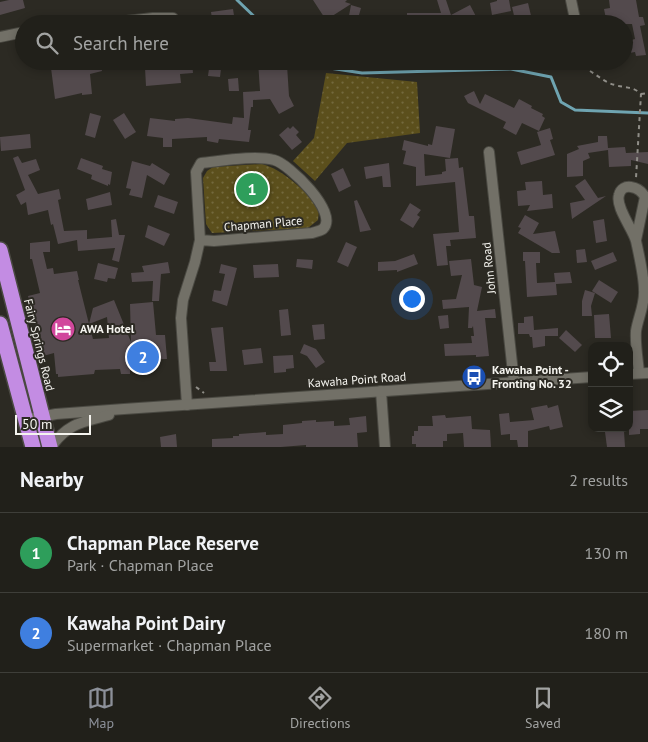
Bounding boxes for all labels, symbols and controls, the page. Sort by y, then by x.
search box [15,15,633,70]
icon: search [33,29,61,57]
text: Search here [73,31,169,55]
pin: 1 [236,170,268,208]
street label: Chapman Place [223,213,303,234]
street label: John Road [478,242,499,296]
your location [399,286,425,312]
street label: Fairy Springs Road [21,297,58,393]
hotel icon: AWA Hotel [50,316,76,342]
place label: AWA Hotel [80,321,135,336]
pin: 2 [127,338,159,376]
map controls [588,342,633,432]
button: locate [588,342,633,387]
place label: Kawaha Point - Fronting No. 32 [492,362,572,391]
bus stop icon: Kawaha Point - Fronting No. 32 [461,364,487,390]
street label: Kawaha Point Road [307,369,407,390]
button: layers [588,387,633,432]
scale bar [15,412,91,435]
text: 50 m [22,415,52,433]
text: Nearby [20,466,83,493]
text: 2 results [569,470,628,490]
text: Chapman Place Reserve [67,531,259,555]
text: 1 [31,543,41,563]
text: 130 m [585,543,628,563]
text: Park · Chapman Place [67,555,214,575]
text: Kawaha Point Dairy [67,611,225,635]
text: 2 [31,623,41,643]
text: 180 m [585,623,628,643]
text: Supermarket · Chapman Place [67,635,272,655]
tab: Map [87,684,115,732]
tab: Directions [290,684,350,732]
tab: Saved [525,684,561,732]

